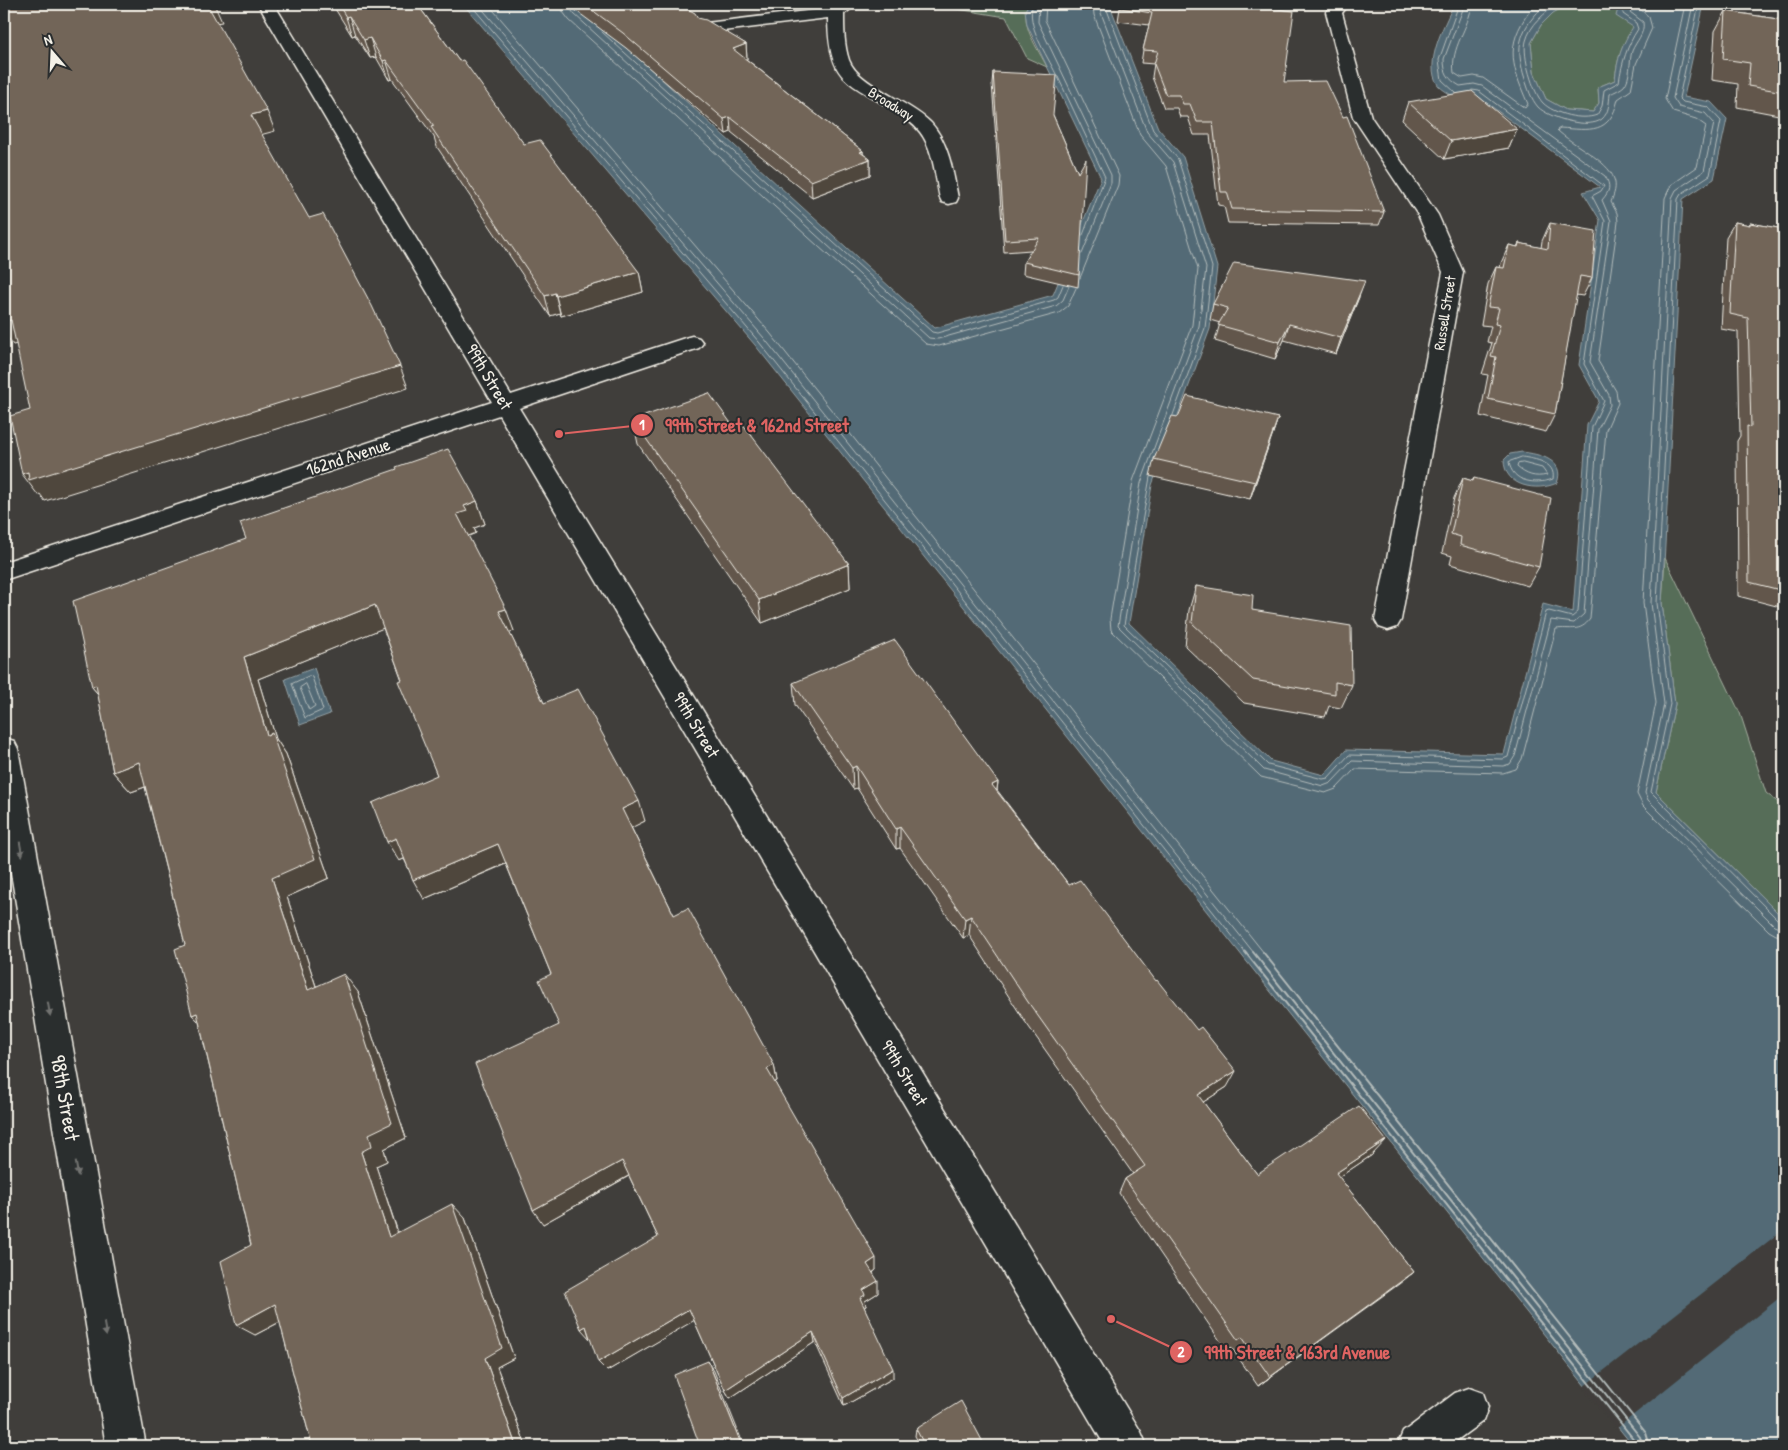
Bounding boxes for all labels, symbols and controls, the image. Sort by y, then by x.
north arrow [28,28,78,78]
text: N [41,29,55,49]
street label: Broadway [864,81,918,126]
street label: Russell Street [1428,273,1461,352]
street label: 99th Street [460,339,519,415]
callout: 99th Street & 162nd Street [630,408,859,442]
text: 99th Street & 162nd Street [665,412,850,438]
text: 1 [639,414,645,435]
street label: 162nd Avenue [303,431,393,482]
street label: 99th Street [667,687,726,763]
one-way arrow [18,842,26,858]
one-way arrow [46,1002,54,1018]
street label: 99th Street [875,1035,934,1111]
street label: 98th Street [44,1053,87,1144]
one-way arrow [74,1162,82,1178]
one-way arrow [102,1322,110,1338]
callout: 99th Street & 163rd Avenue [1169,1335,1400,1369]
text: 99th Street & 163rd Avenue [1204,1339,1391,1365]
text: 2 [1177,1341,1185,1362]

